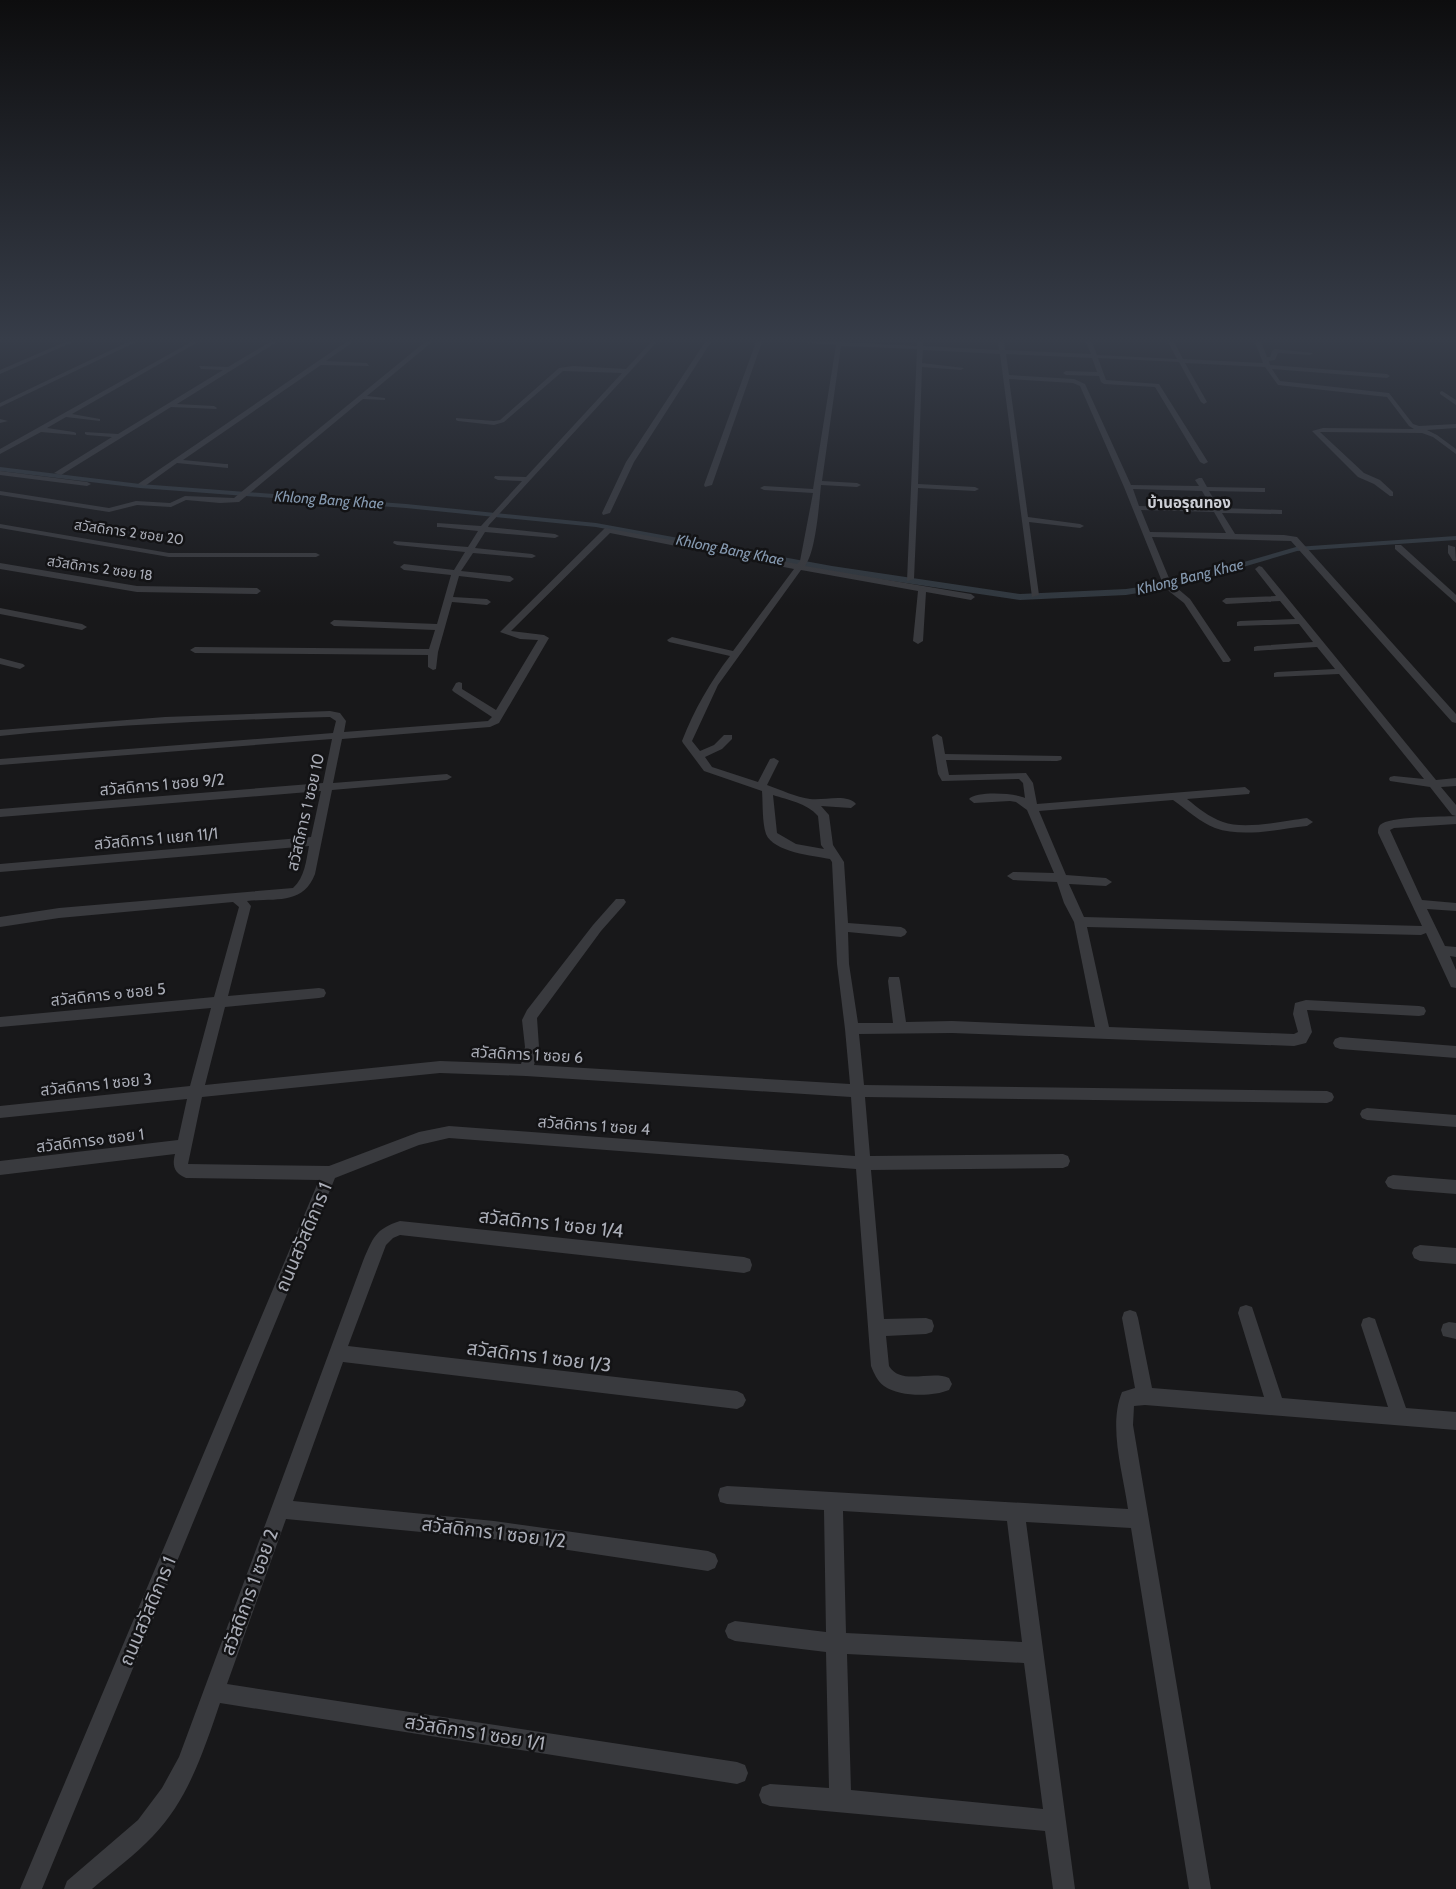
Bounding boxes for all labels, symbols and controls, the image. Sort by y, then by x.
water label: Khlong Bang Khae [274,487,384,513]
district label: บ้านอรุณทอง [1147,494,1231,512]
street label: สวัสดิการ 2 ซอย 20 [73,515,185,549]
water label: Khlong Bang Khae [675,531,786,569]
street label: สวัสดิการ 2 ซอย 18 [46,552,154,584]
water label: Khlong Bang Khae [1135,555,1245,599]
street label: สวัสดิการ 1 ซอย 10 [283,752,328,873]
street label: สวัสดิการ 1 ซอย 9/2 [99,770,225,799]
street label: สวัสดิการ 1 แยก 11/1 [93,824,219,853]
street label: สวัสดิการ ๑ ซอย 5 [50,979,167,1010]
street label: สวัสดิการ 1 ซอย 6 [470,1042,584,1067]
street label: สวัสดิการ 1 ซอย 3 [39,1069,153,1100]
street label: สวัสดิการ 1 ซอย 4 [537,1112,651,1139]
street label: สวัสดิการ๑ ซอย 1 [35,1124,145,1157]
street label: ถนนสวัสดิการ 1 [270,1179,337,1295]
street label: สวัสดิการ 1 ซอย 1/4 [477,1204,625,1243]
street label: สวัสดิการ 1 ซอย 1/3 [465,1336,613,1377]
street label: สวัสดิการ 1 ซอย 1/2 [420,1512,567,1553]
street label: สวัสดิการ 1 ซอย 2 [216,1526,283,1659]
street label: ถนนสวัสดิการ 1 [114,1553,181,1669]
street label: สวัสดิการ 1 ซอย 1/1 [403,1710,547,1755]

